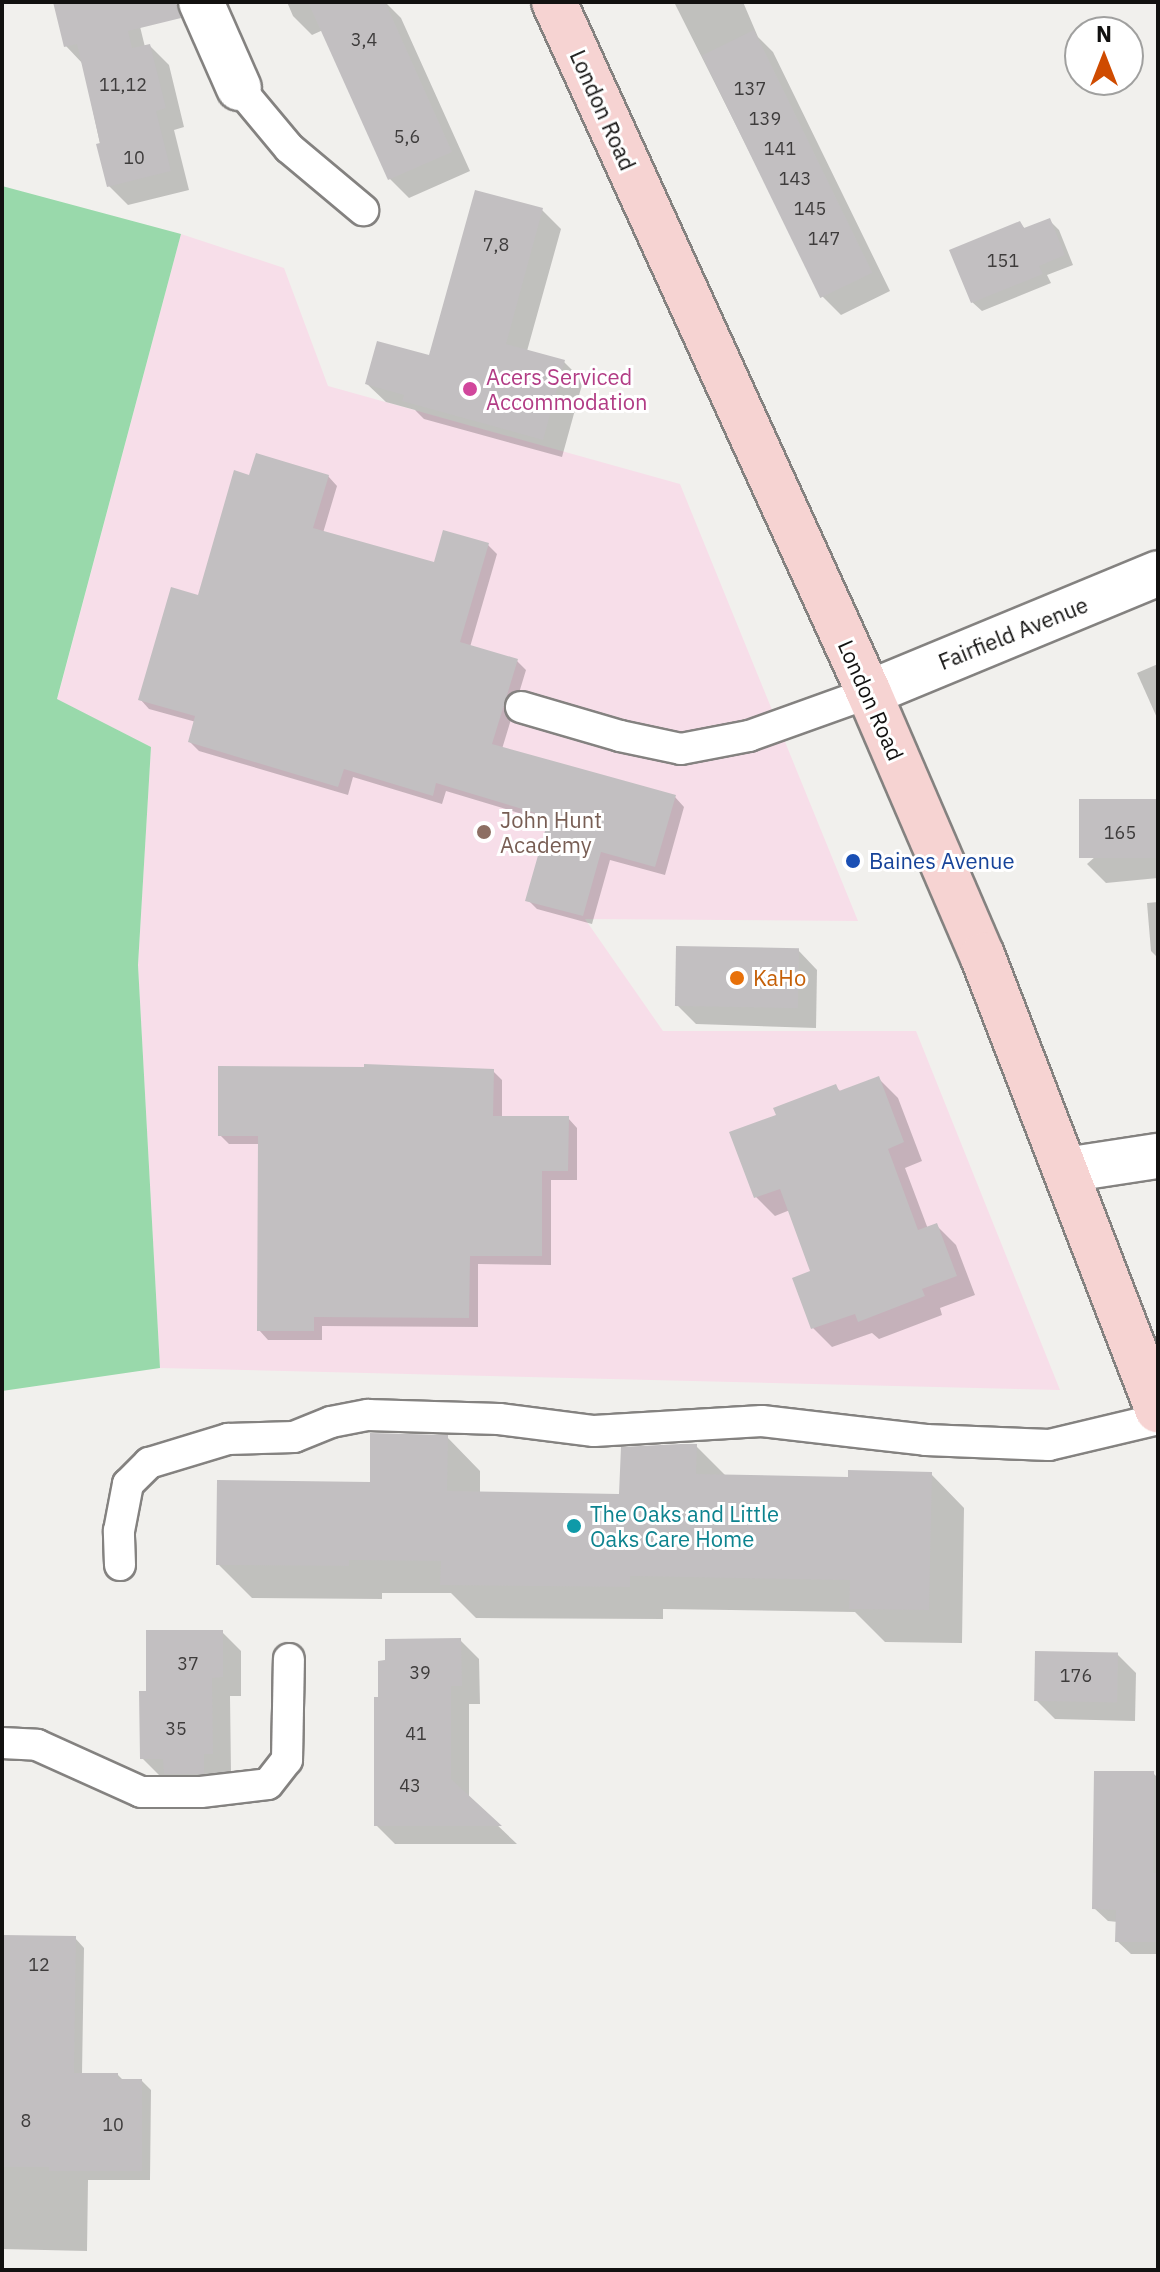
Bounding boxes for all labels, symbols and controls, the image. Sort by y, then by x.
north arrow [1064,16,1144,96]
text: N [1096,19,1112,48]
house number: 3,4 [351,29,377,51]
street label: London Road [565,46,641,174]
house number: 11,12 [99,74,147,96]
house number: 137 [734,78,766,100]
house number: 139 [749,108,781,130]
house number: 5,6 [394,126,420,148]
house number: 141 [764,138,796,160]
house number: 10 [123,147,145,169]
house number: 143 [779,168,811,190]
house number: 145 [794,198,826,220]
house number: 147 [808,228,840,250]
house number: 7,8 [483,234,509,256]
house number: 151 [987,250,1019,272]
place label: Acers Serviced Accommodation [486,363,648,414]
marker: Acers Serviced Accommodation [461,380,479,398]
street label: Fairfield Avenue [934,591,1092,675]
street label: London Road [833,636,909,764]
place label: John Hunt Academy [500,806,602,858]
house number: 165 [1104,822,1136,844]
marker: John Hunt Academy [475,823,493,841]
place label: Baines Avenue [869,848,1015,874]
marker: Baines Avenue [844,852,862,870]
place label: KaHo [753,965,806,991]
marker: KaHo [728,969,746,987]
place label: The Oaks and Little Oaks Care Home [590,1500,779,1552]
marker: The Oaks and Little Oaks Care Home [565,1517,583,1535]
house number: 37 [177,1653,199,1675]
house number: 39 [409,1662,431,1684]
house number: 176 [1060,1665,1092,1687]
house number: 35 [165,1718,187,1740]
house number: 41 [405,1723,427,1745]
house number: 43 [399,1775,421,1797]
house number: 12 [28,1954,50,1976]
house number: 8 [21,2110,31,2132]
house number: 10 [102,2114,124,2136]

